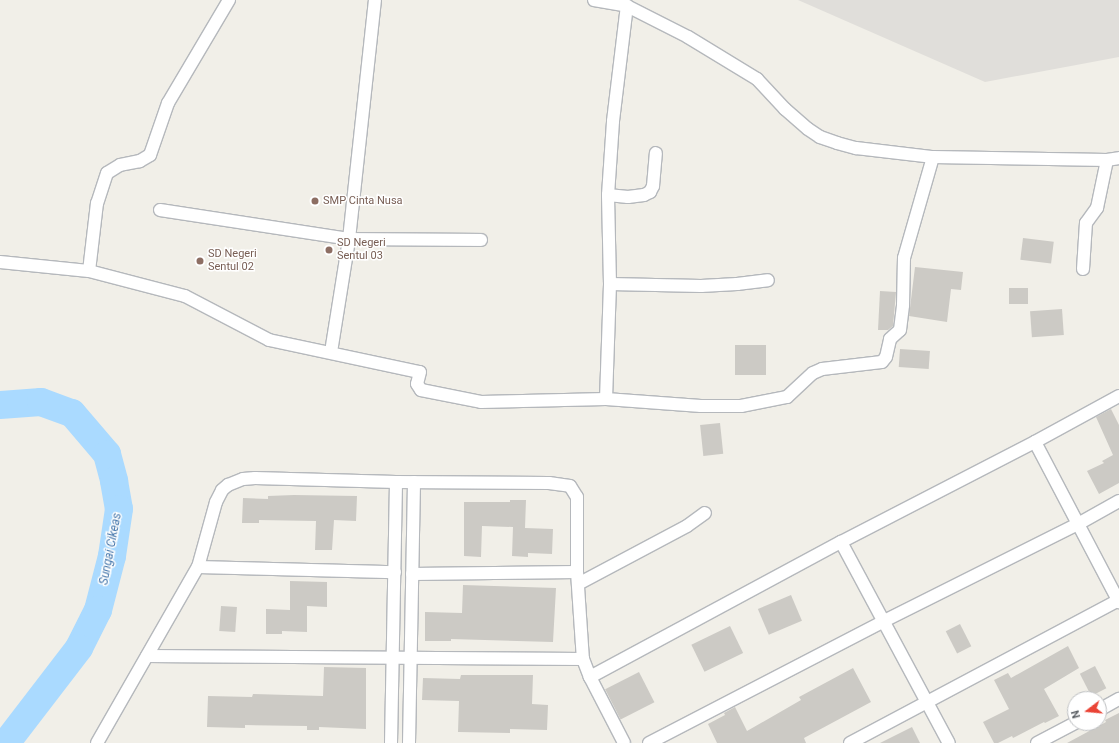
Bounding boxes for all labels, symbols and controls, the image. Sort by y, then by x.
place label: SMP Cinta Nusa [323,194,403,208]
marker: SMP Cinta Nusa [310,196,320,206]
place label: SD Negeri Sentul 03 [337,237,386,263]
marker: SD Negeri Sentul 03 [324,245,334,255]
place label: SD Negeri Sentul 02 [208,248,257,274]
marker: SD Negeri Sentul 02 [195,256,205,266]
water label: Sungai Cikeas [97,512,125,586]
north arrow [1067,691,1107,731]
text: N [1069,709,1083,720]

